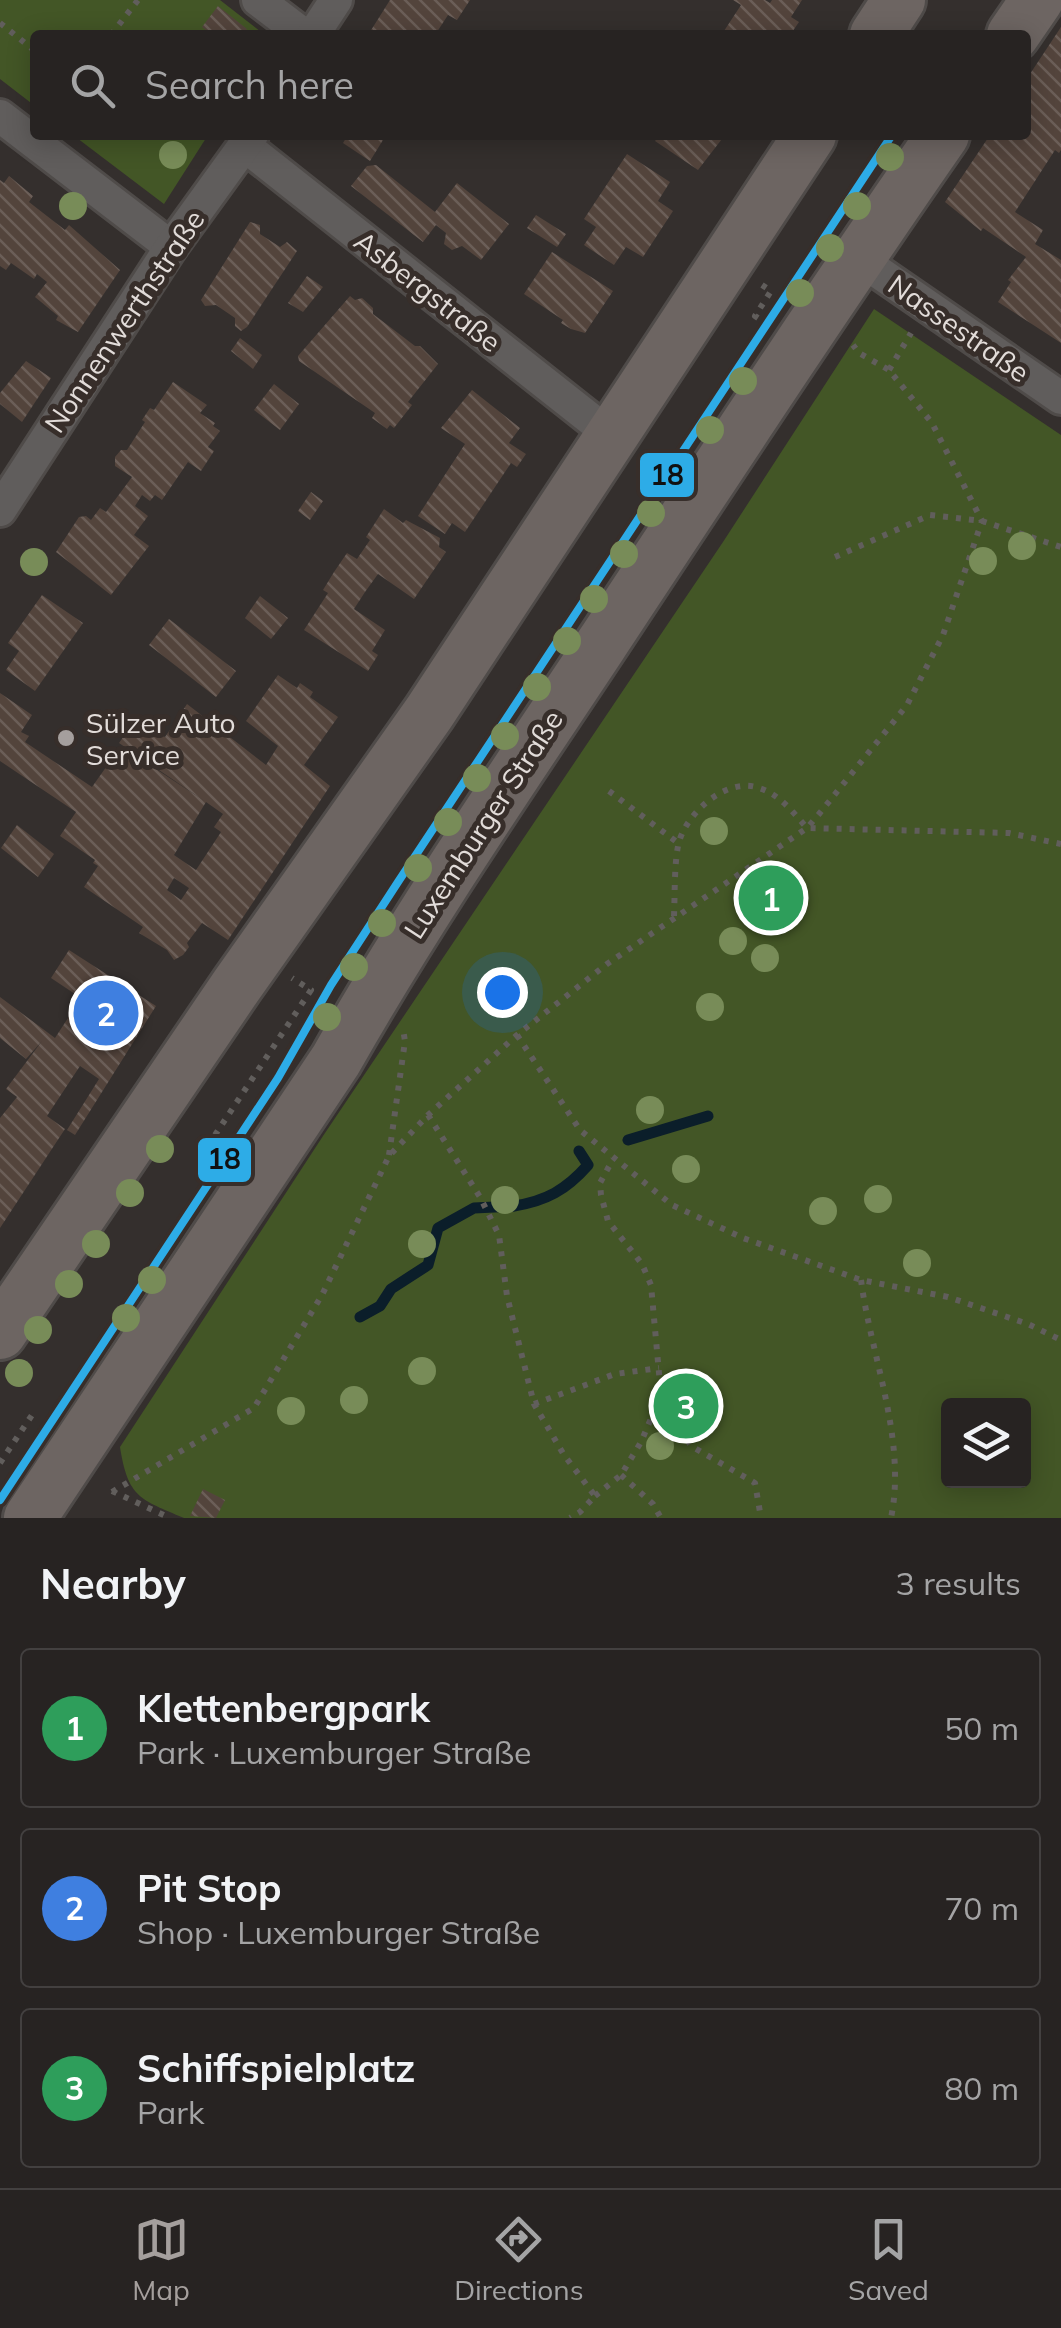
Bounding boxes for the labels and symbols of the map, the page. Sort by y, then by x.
street label: Nonnenwerthstraße [37,203,211,439]
street label: Asbergstraße [348,223,508,359]
street label: Nassestraße [882,267,1036,389]
line badge: 18 [638,451,696,499]
text: 18 [650,457,684,492]
street label: Luxemburger Straße [396,703,570,945]
place label: Sülzer Auto Service [86,705,236,772]
marker: Sülzer Auto Service [55,727,77,749]
pin: 1 [738,860,804,936]
your location [477,967,528,1018]
pin: 2 [74,976,138,1050]
line badge: 18 [196,1136,253,1184]
text: 18 [207,1141,241,1176]
pin: 3 [654,1368,718,1444]

